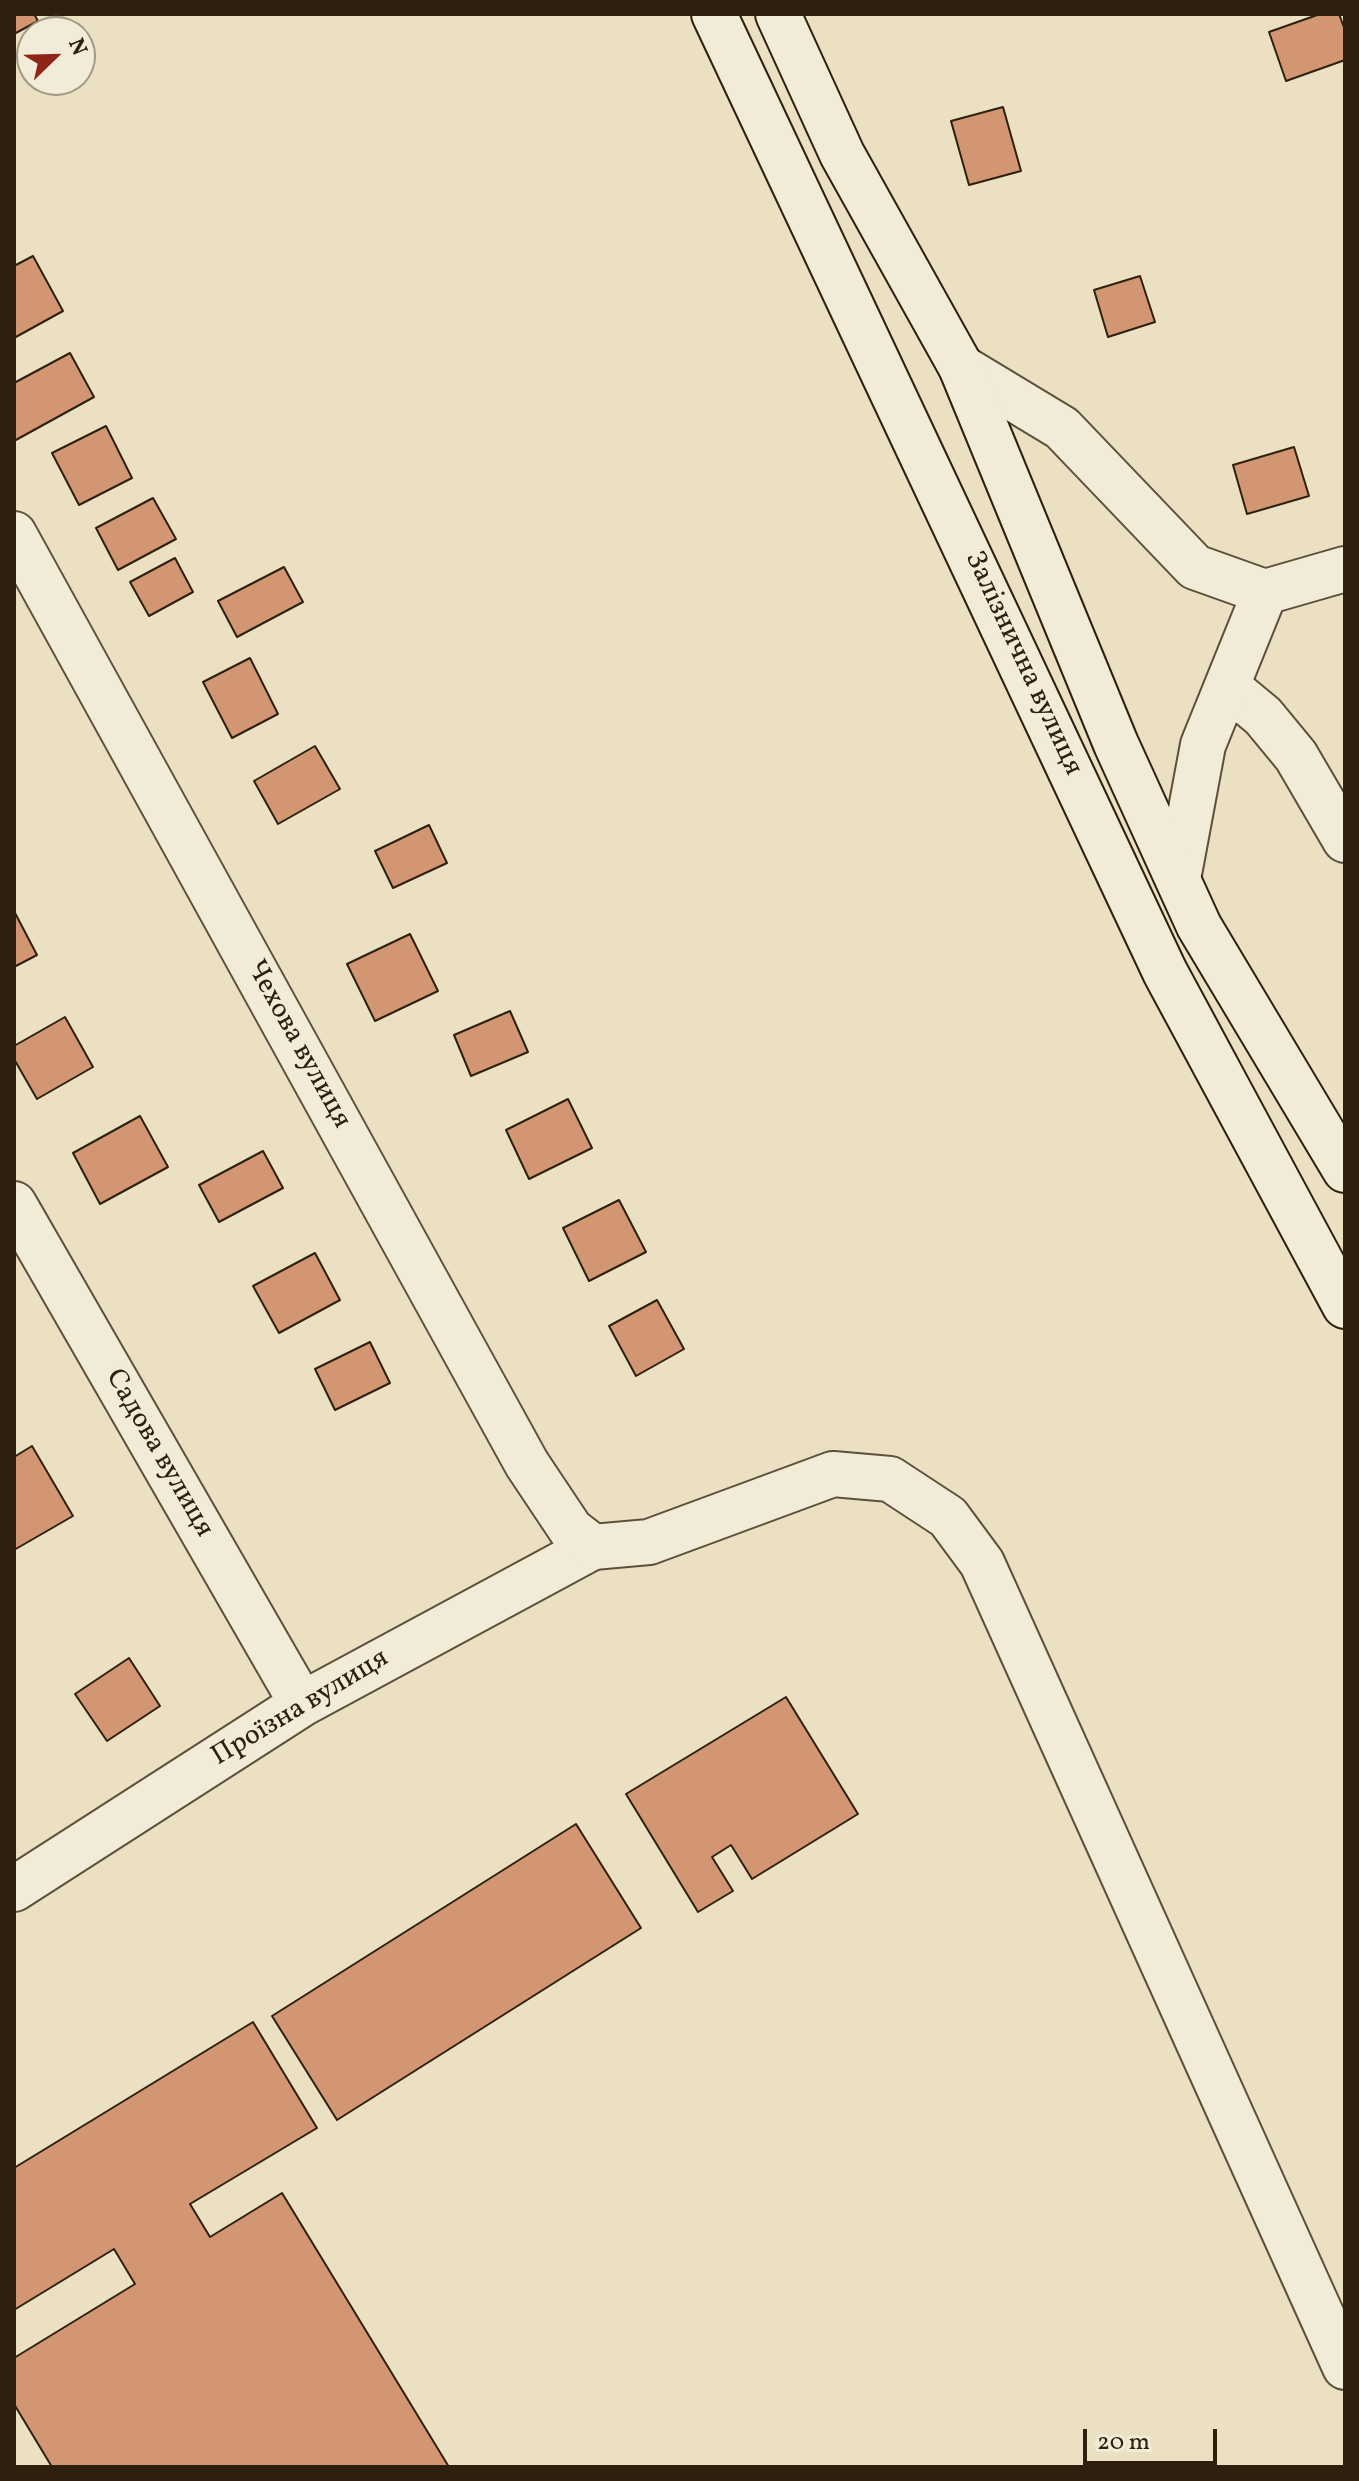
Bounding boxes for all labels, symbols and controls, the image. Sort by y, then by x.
north arrow [16,16,96,96]
text: N [59,34,94,61]
street label: Залізнична вулиця [955,547,1089,781]
street label: Чехова вулиця [237,955,357,1135]
street label: Садова вулиця [96,1364,220,1544]
street label: Проїзна вулиця [206,1643,396,1775]
scale bar [1087,2413,1221,2463]
text: 20 m [1097,2426,1150,2460]

